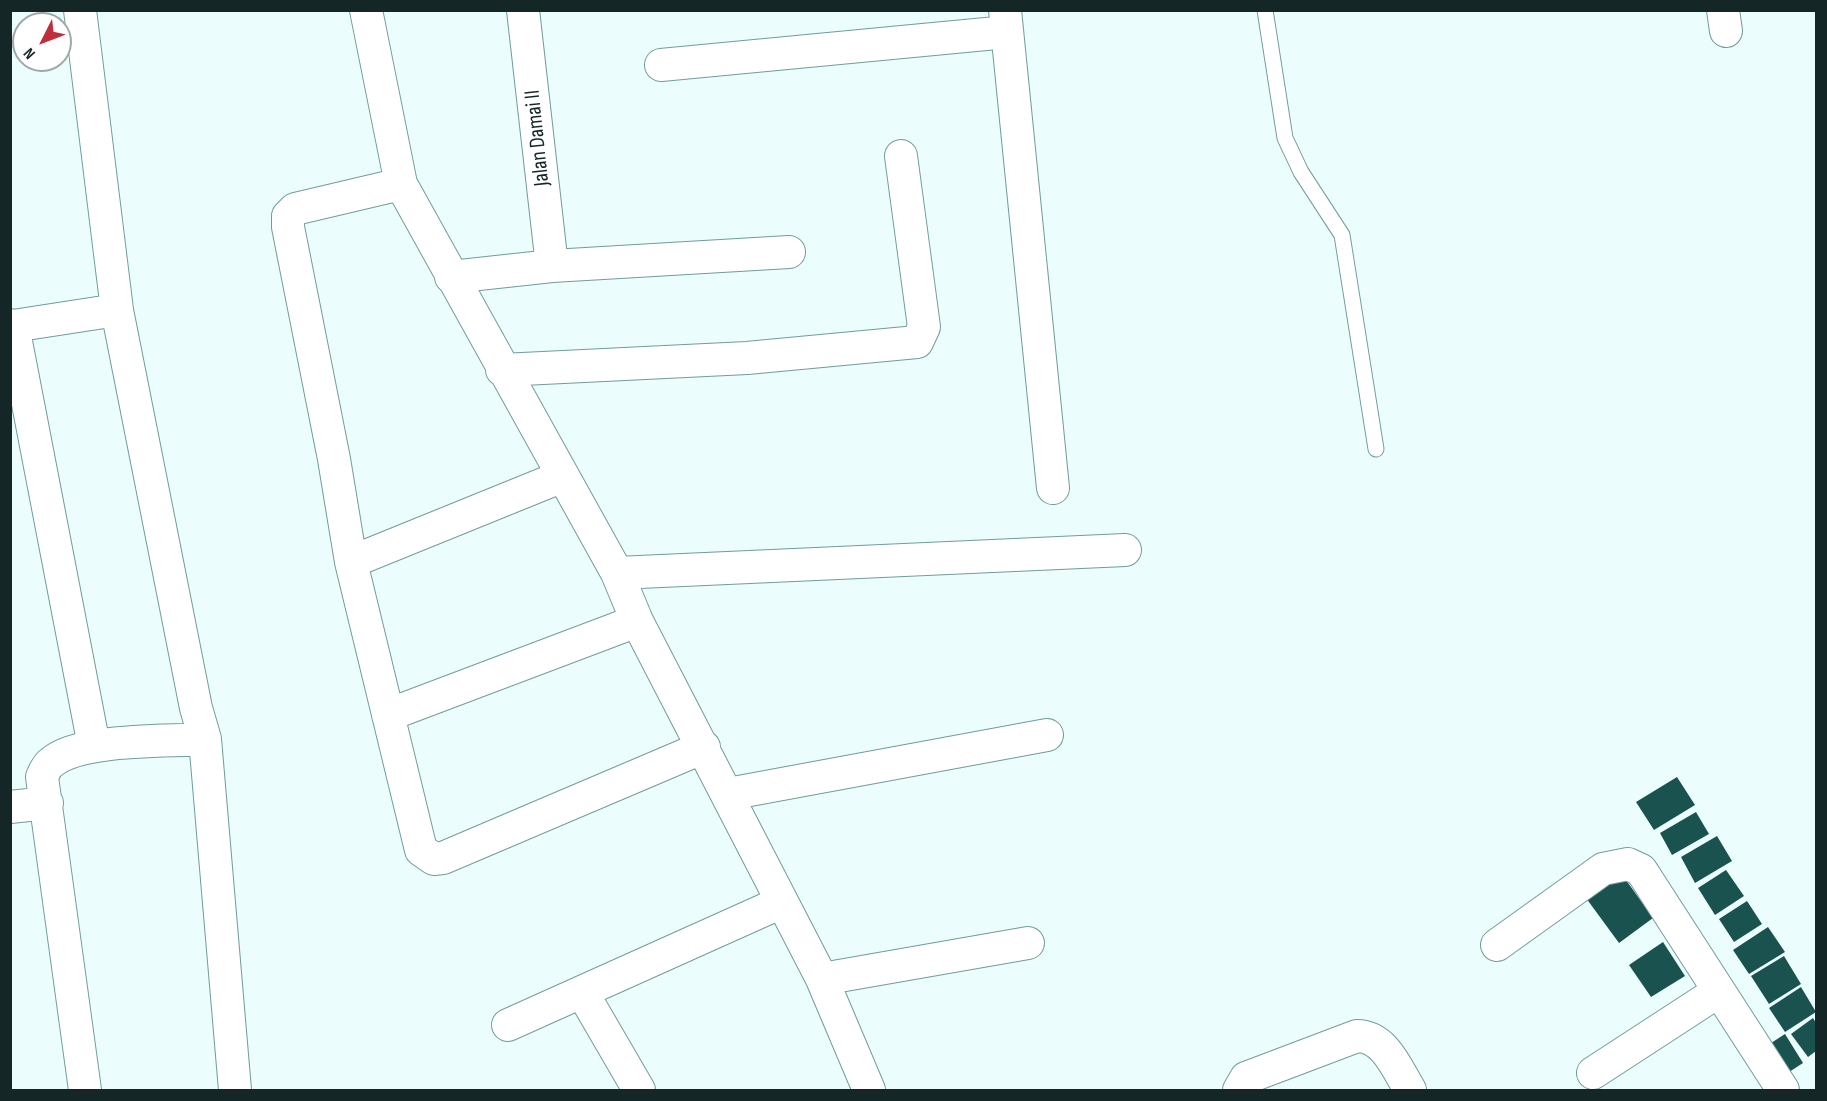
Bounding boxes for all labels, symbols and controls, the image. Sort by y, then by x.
north arrow [12,12,72,72]
text: N [20,44,40,63]
street label: Jalan Damai II [520,89,556,187]

